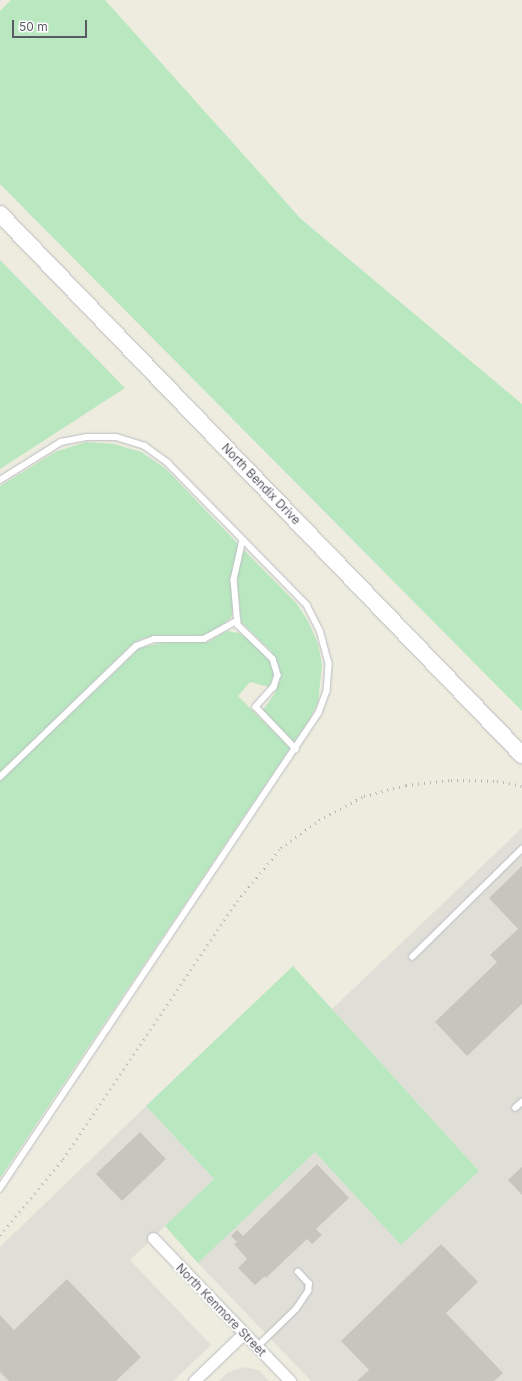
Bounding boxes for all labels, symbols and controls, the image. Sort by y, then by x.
scale bar [14,12,89,38]
text: 50 m [19,19,48,34]
street label: North Bendix Drive [219,440,303,528]
street label: North Kenmore Street [173,1261,269,1359]

